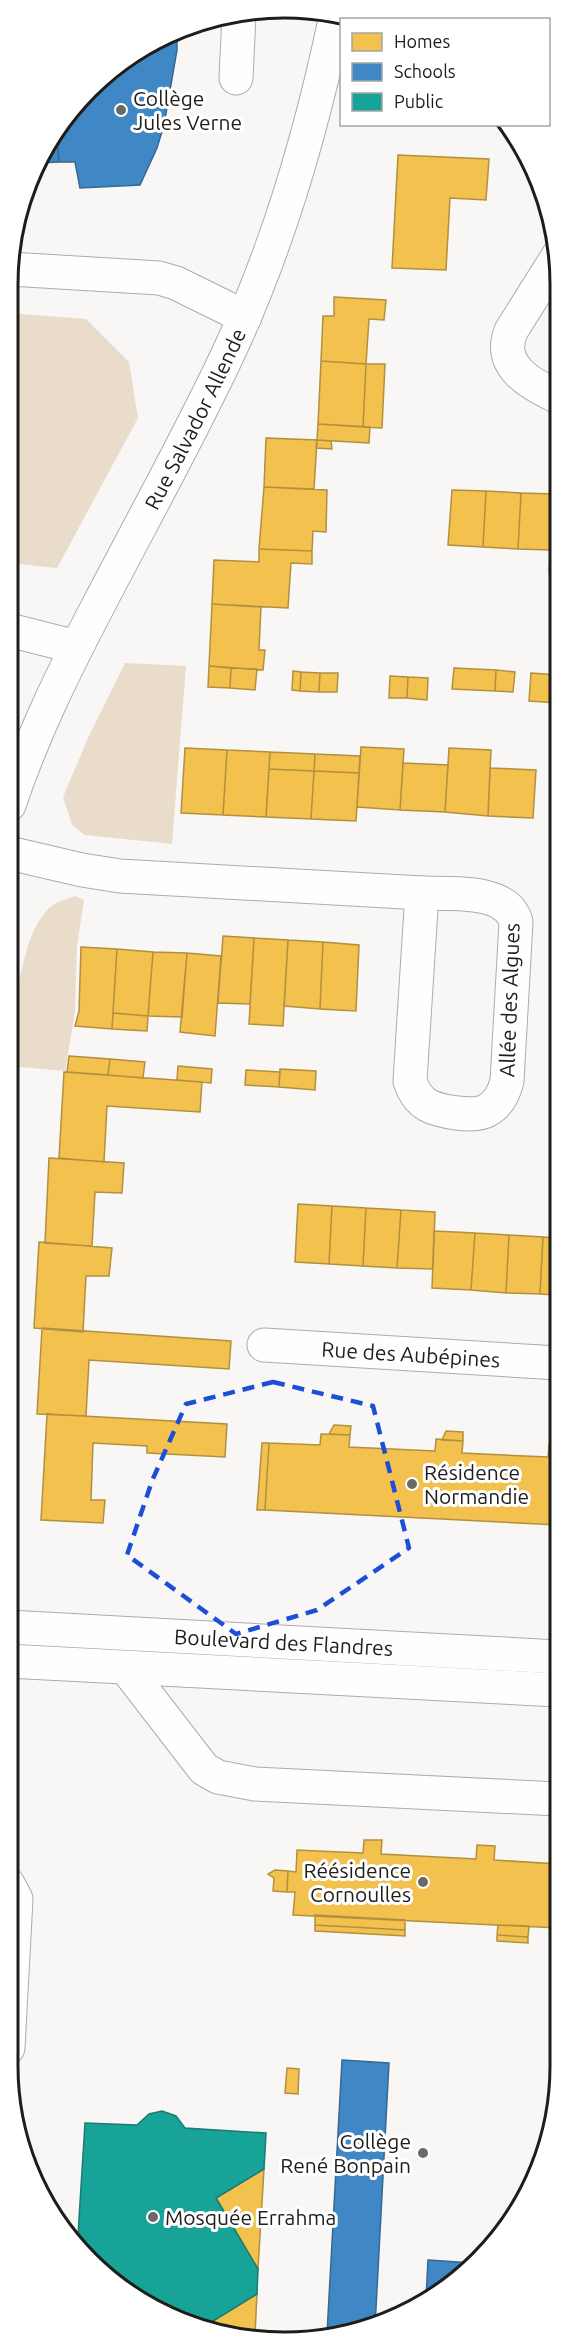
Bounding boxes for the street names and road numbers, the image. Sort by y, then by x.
street label: Rue Salvador Allende [139,325,250,513]
street label: Allée des Algues [494,922,524,1078]
street label: Rue des Aubépines [321,1337,501,1371]
street label: Boulevard des Flandres [174,1624,394,1660]

